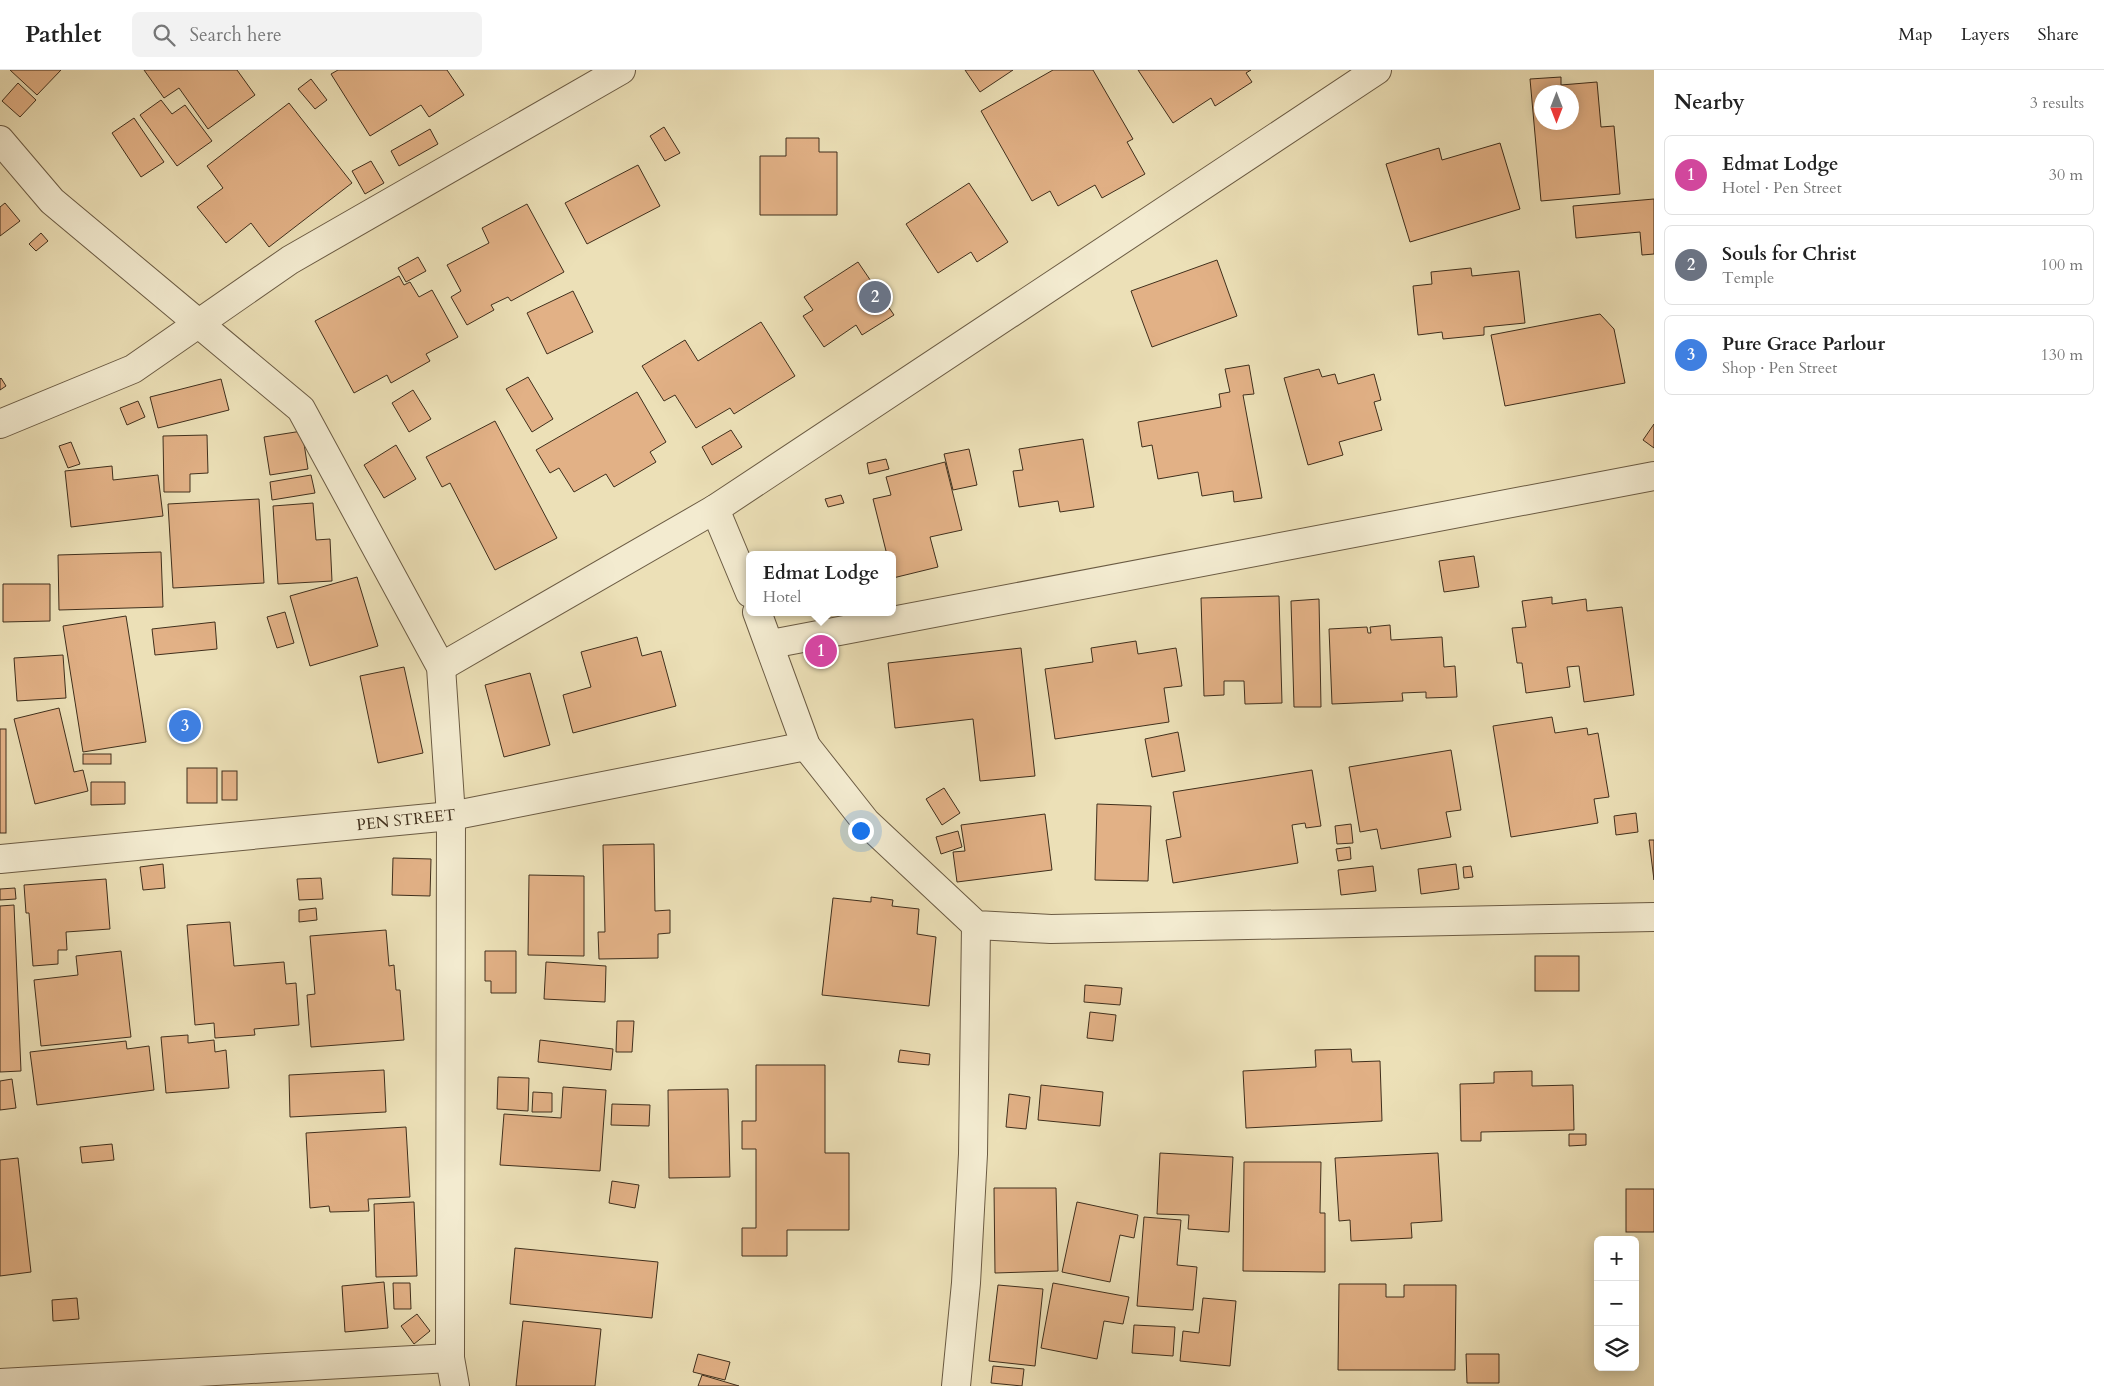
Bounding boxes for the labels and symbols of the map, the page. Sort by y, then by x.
north arrow [1534,85,1579,130]
pin: 2 [859,278,891,316]
pin: 1 [805,632,837,670]
pin: 3 [169,707,201,745]
street label: PEN STREET [355,804,457,836]
your location [848,818,874,844]

